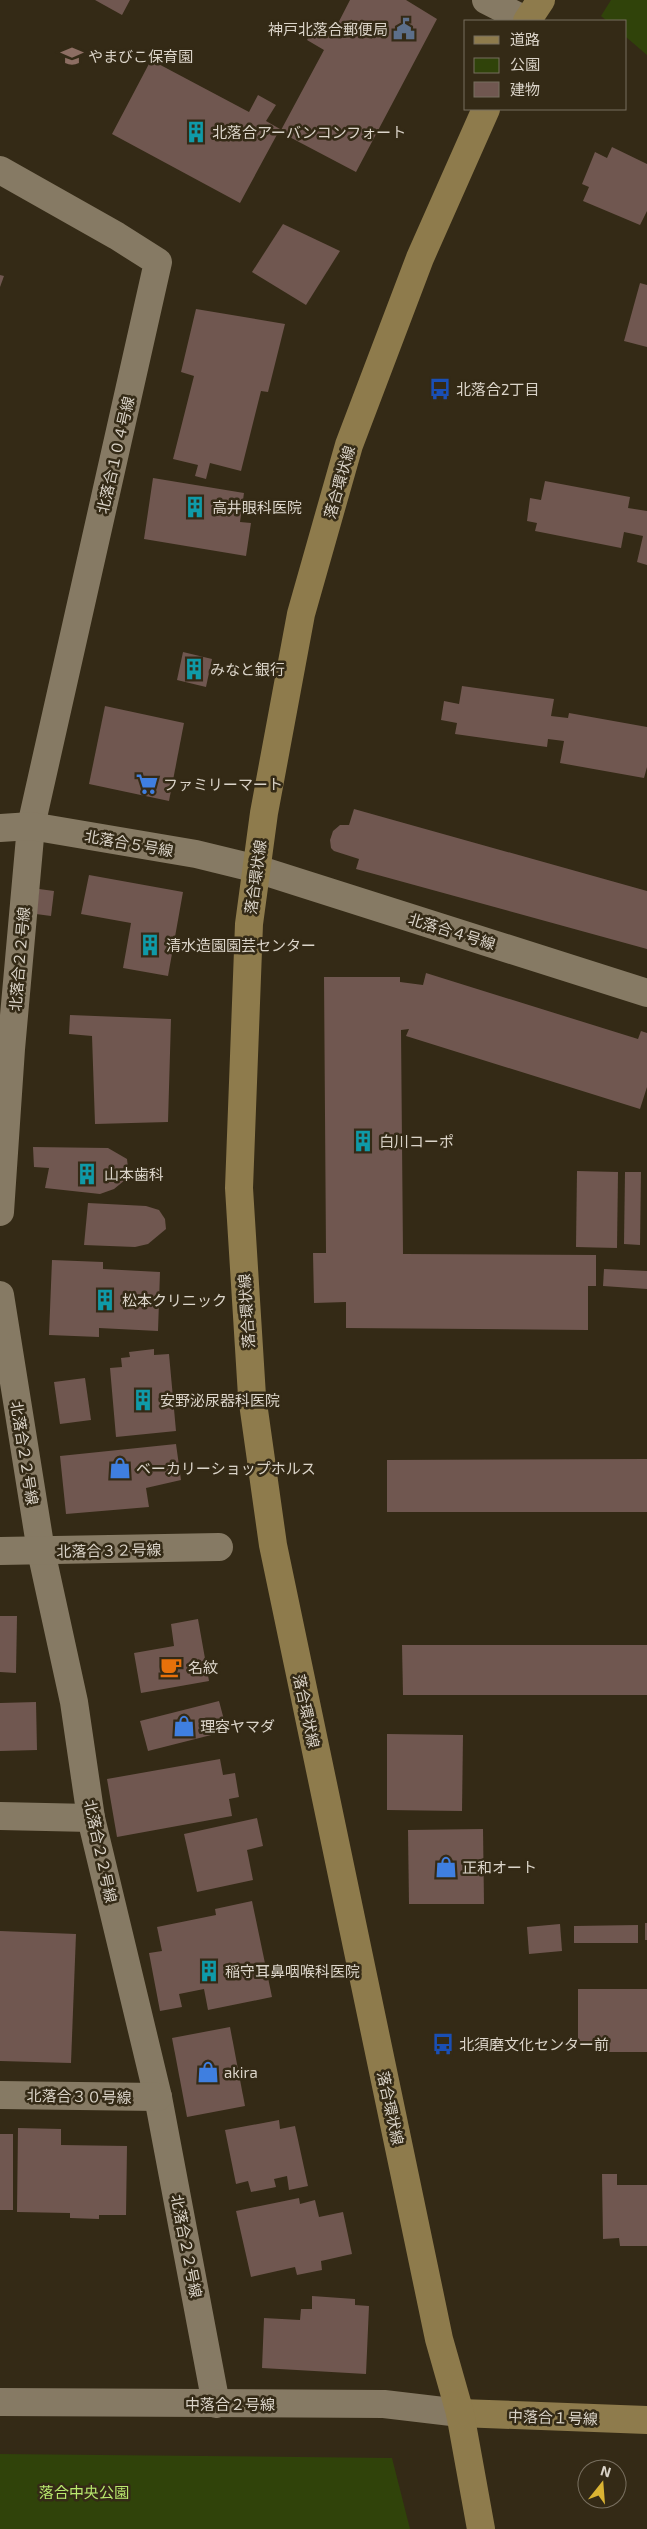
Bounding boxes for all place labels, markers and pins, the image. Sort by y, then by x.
public building icon: 神戸北落合郵便局 [391,16,417,42]
place label: 神戸北落合郵便局 [268,20,388,38]
school or university icon: やまびこ保育園 [59,43,85,69]
place label: やまびこ保育園 [88,47,193,65]
building icon: 北落合アーバンコンフォート [183,119,209,145]
place label: 北落合アーバンコンフォート [212,123,406,141]
bus stop icon: 北落合2丁目 [427,376,453,402]
place label: 北落合2丁目 [456,380,539,398]
building icon: 高井眼科医院 [182,494,208,520]
place label: 高井眼科医院 [212,498,302,516]
building icon: みなと銀行 [181,656,207,682]
place label: みなと銀行 [210,660,285,678]
supermarket icon: ファミリーマート [134,771,160,797]
place label: ファミリーマート [163,775,283,793]
building icon: 清水造園園芸センター [137,932,163,958]
place label: 清水造園園芸センター [166,936,316,954]
building icon: 白川コーポ [350,1128,376,1154]
place label: 白川コーポ [379,1132,454,1150]
building icon: 山本歯科 [74,1161,100,1187]
place label: 山本歯科 [104,1165,164,1183]
building icon: 松本クリニック [92,1287,118,1313]
place label: 松本クリニック [122,1291,227,1309]
building icon: 安野泌尿器科医院 [130,1387,156,1413]
place label: 安野泌尿器科医院 [160,1391,280,1409]
shop icon: ベーカリーショップホルス [107,1455,133,1481]
place label: ベーカリーショップホルス [136,1459,316,1477]
cafe icon: 名紋 [158,1654,184,1680]
place label: 名紋 [188,1658,218,1676]
shop icon: 理容ヤマダ [171,1713,197,1739]
place label: 理容ヤマダ [200,1717,275,1735]
shop icon: 正和オート [433,1854,459,1880]
place label: 正和オート [462,1858,537,1876]
building icon: 稲守耳鼻咽喉科医院 [196,1958,222,1984]
place label: 稲守耳鼻咽喉科医院 [225,1962,360,1980]
bus stop icon: 北須磨文化センター前 [430,2031,456,2057]
place label: 北須磨文化センター前 [459,2035,609,2053]
shop icon: akira [195,2059,221,2085]
place label: akira [224,2063,258,2081]

